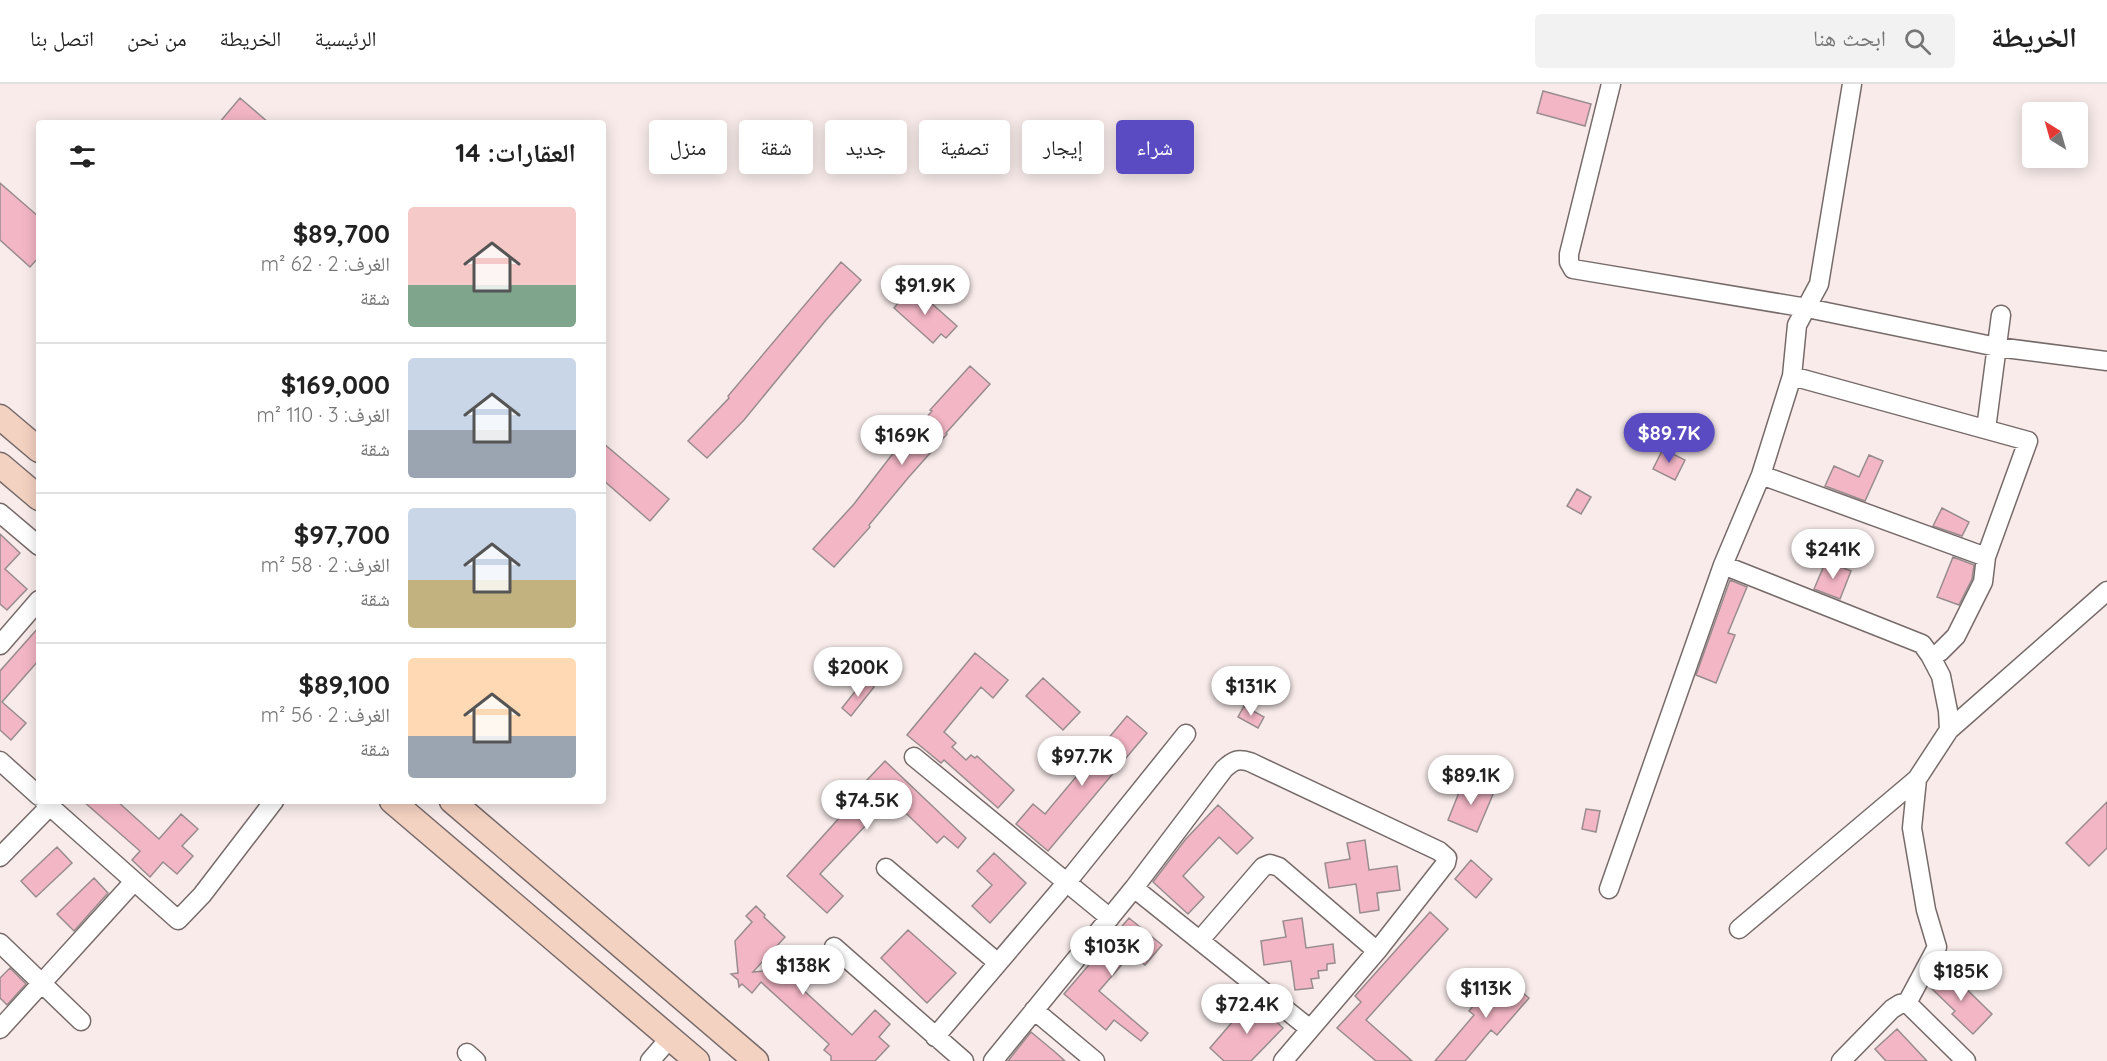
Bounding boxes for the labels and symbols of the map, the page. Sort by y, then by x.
north arrow [2022,102,2088,168]
pin: $91.9K [876,265,974,316]
pin: $89.7K [1620,413,1718,464]
pin: $169K [860,415,944,466]
pin: $241K [1791,529,1875,580]
pin: $200K [816,647,900,698]
pin: $131K [1209,666,1293,717]
pin: $97.7K [1033,736,1131,787]
pin: $89.1K [1422,755,1520,806]
pin: $74.5K [818,780,916,831]
pin: $103K [1070,926,1154,977]
pin: $138K [761,945,845,996]
pin: $185K [1919,951,2003,1002]
pin: $113K [1444,968,1528,1019]
pin: $72.4K [1198,984,1296,1035]

